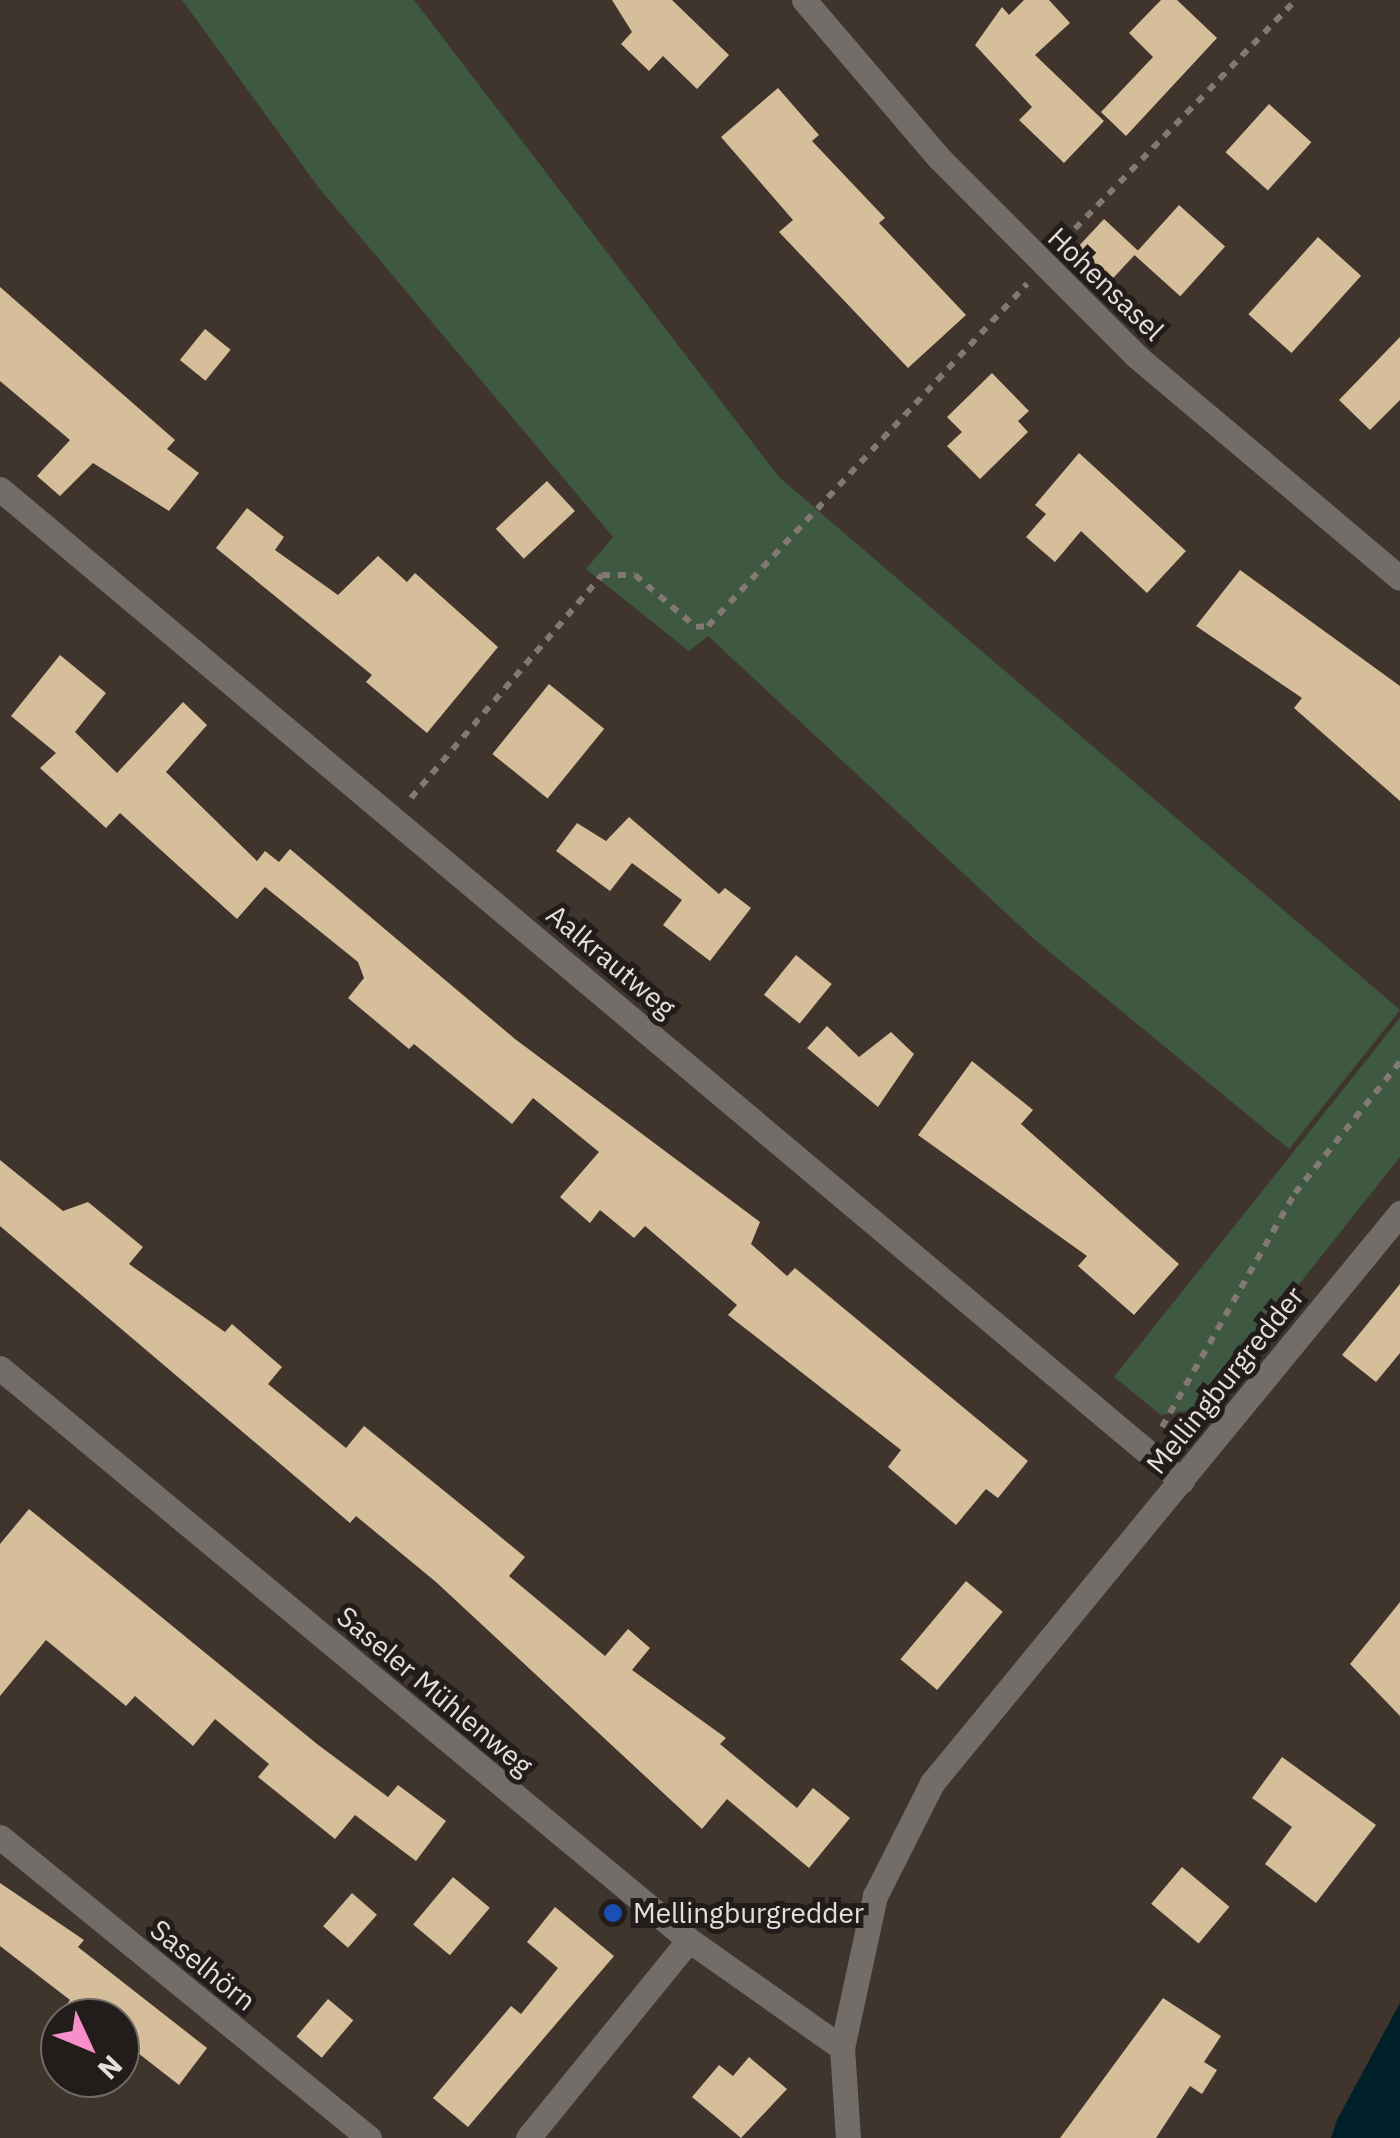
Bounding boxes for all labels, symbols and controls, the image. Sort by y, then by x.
street label: Hohensasel [1041,221,1171,347]
street label: Aalkrautweg [540,897,682,1025]
street label: Mellingburgredder [1139,1280,1311,1480]
street label: Saseler Mühlenweg [330,1599,540,1783]
place label: Mellingburgredder [633,1896,864,1930]
marker: Mellingburgredder [602,1902,624,1924]
street label: Saselhörn [144,1912,262,2018]
north arrow [40,1998,140,2098]
text: N [90,2048,131,2088]

